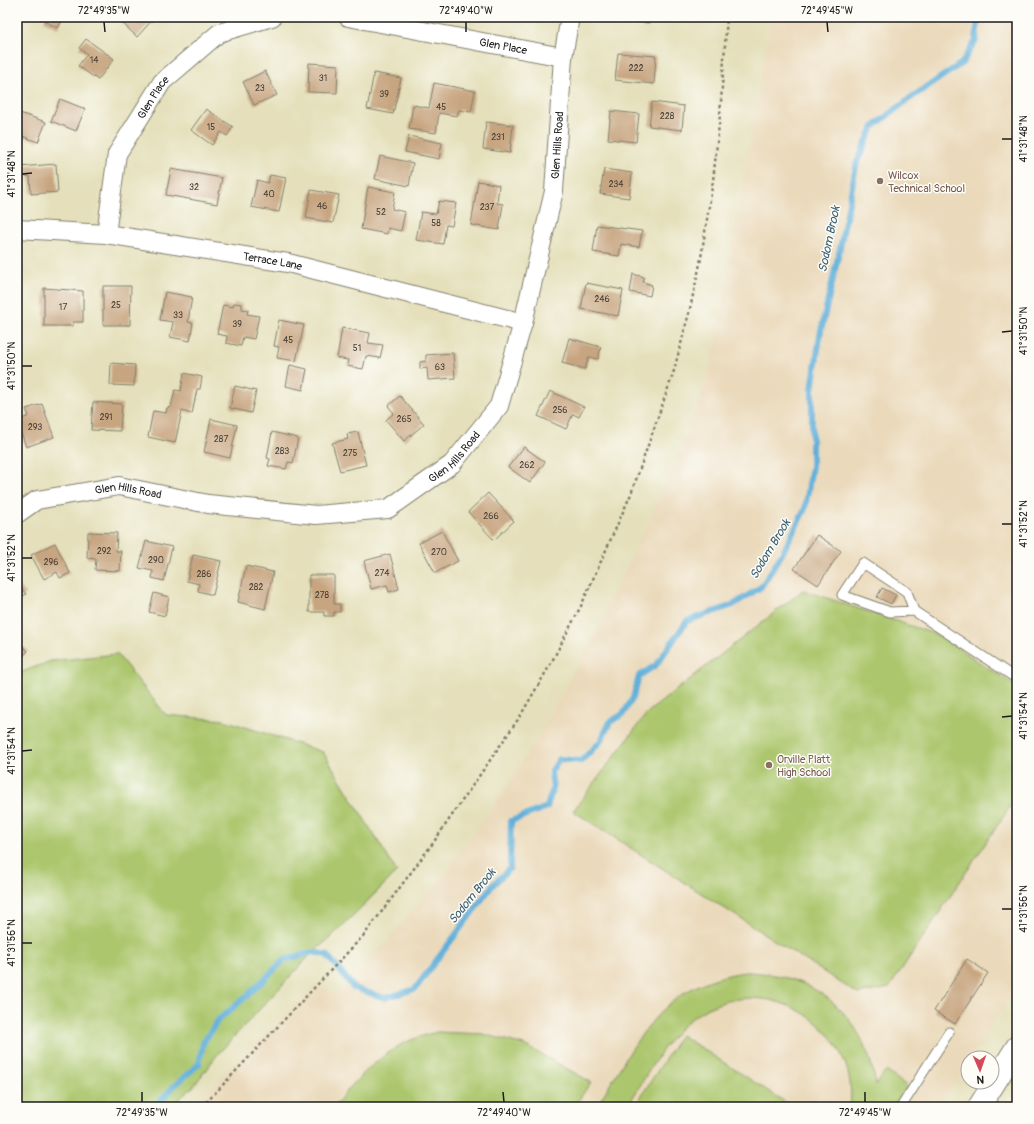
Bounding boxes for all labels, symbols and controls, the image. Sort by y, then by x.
text: 72°49'35"W [78,5,130,17]
text: 72°49'40"W [439,5,493,17]
text: 72°49'45"W [801,5,853,17]
street label: Glen Place [478,36,529,57]
house number: 14 [90,55,99,66]
house number: 222 [628,63,644,74]
street label: Glen Place [135,73,172,121]
house number: 31 [319,73,327,84]
house number: 23 [255,83,265,94]
house number: 39 [379,89,389,100]
house number: 45 [436,102,446,113]
street label: Glen Hills Road [549,111,566,180]
house number: 228 [660,111,675,122]
text: 41°31'48"N [1018,115,1030,163]
house number: 15 [207,122,215,133]
house number: 231 [491,132,505,143]
text: 41°31'48"N [6,150,18,198]
place label: Wilcox Technical School [888,169,965,195]
marker: Wilcox Technical School [875,176,885,186]
house number: 234 [608,179,624,190]
house number: 32 [189,182,199,193]
house number: 40 [263,189,275,200]
house number: 46 [317,201,327,212]
house number: 237 [480,202,495,213]
water label: Sodom Brook [815,204,844,274]
house number: 52 [376,207,386,218]
house number: 58 [431,218,441,229]
street label: Terrace Lane [242,250,304,274]
house number: 246 [594,294,610,305]
house number: 25 [111,300,121,311]
house number: 17 [59,302,67,313]
text: 41°31'50"N [1018,306,1030,355]
house number: 33 [173,310,183,321]
house number: 39 [232,319,242,330]
house number: 45 [283,335,293,346]
text: 41°31'50"N [6,341,18,390]
house number: 51 [353,343,361,354]
house number: 63 [435,362,445,373]
house number: 256 [552,405,568,416]
house number: 291 [99,412,113,423]
house number: 265 [396,414,412,425]
house number: 293 [28,422,42,433]
street label: Glen Hills Road [426,429,483,485]
house number: 287 [214,434,228,445]
house number: 283 [275,446,289,457]
house number: 275 [343,448,357,459]
house number: 262 [519,460,535,471]
street label: Glen Hills Road [94,480,163,501]
text: 41°31'52"N [1018,500,1030,548]
house number: 266 [483,511,499,522]
water label: Sodom Brook [747,516,795,582]
text: 41°31'52"N [6,534,18,582]
house number: 292 [97,546,111,557]
house number: 270 [431,547,447,558]
house number: 290 [148,555,164,566]
house number: 296 [44,557,58,568]
house number: 274 [374,568,390,579]
house number: 286 [197,569,211,580]
house number: 282 [249,582,263,593]
house number: 278 [315,590,330,601]
text: 41°31'54"N [1018,692,1030,740]
text: 41°31'54"N [6,727,18,775]
place label: Orville Platt High School [777,753,831,779]
marker: Orville Platt High School [764,760,774,770]
water label: Sodom Brook [445,865,500,927]
text: 41°31'56"N [1018,885,1030,933]
text: 41°31'56"N [6,919,18,967]
north arrow [960,1050,1000,1090]
text: N [976,1073,984,1086]
text: 72°49'35"W [116,1107,168,1119]
text: 72°49'40"W [477,1107,531,1119]
text: 72°49'45"W [839,1107,891,1119]

